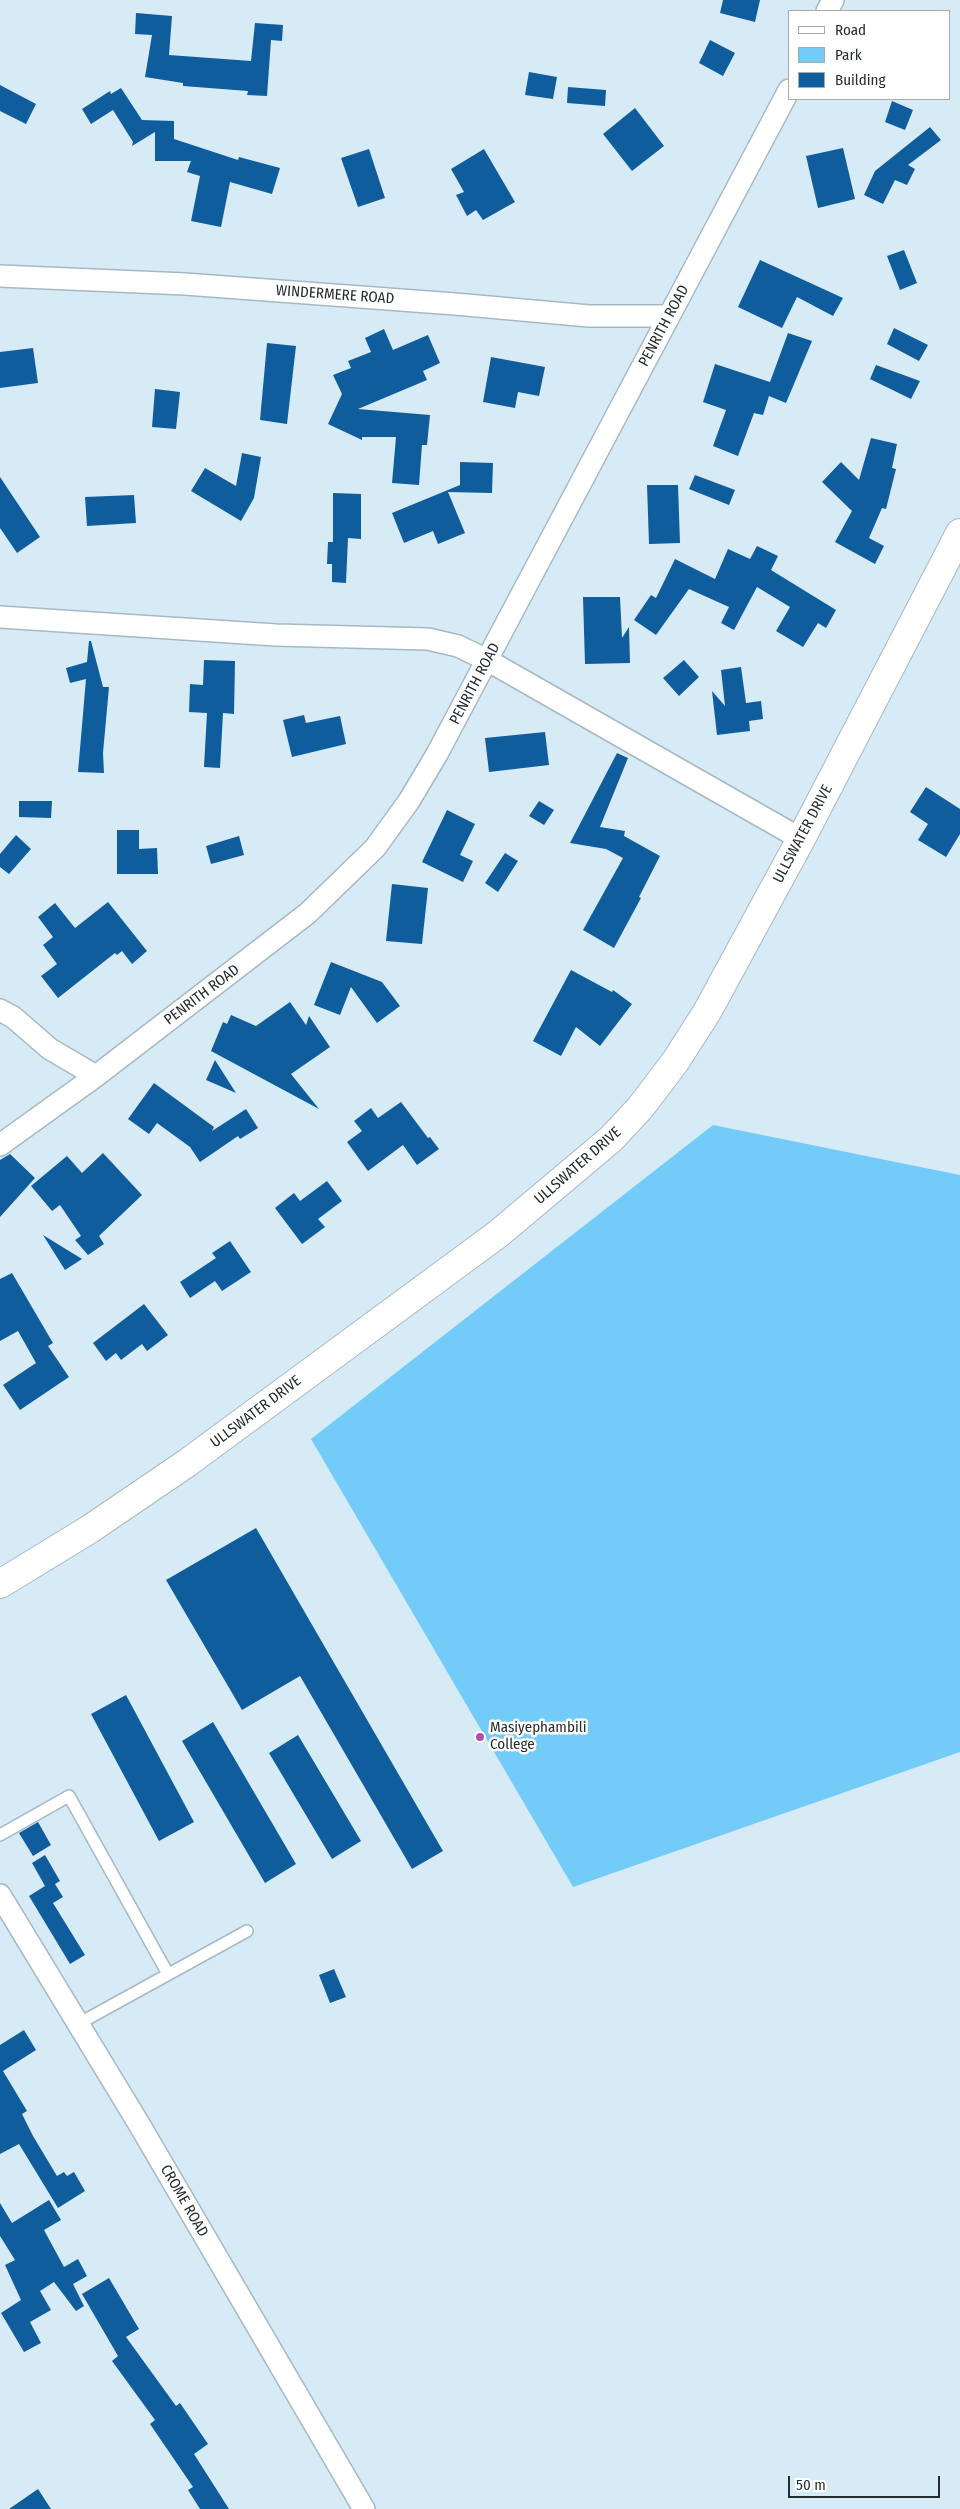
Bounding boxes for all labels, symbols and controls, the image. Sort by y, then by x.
legend [788,10,950,100]
text: Road [835,21,866,39]
text: Park [835,46,862,64]
text: Building [835,71,886,89]
street label: WINDERMERE ROAD [275,282,395,308]
street label: PENRITH ROAD [635,282,693,370]
street label: PENRITH ROAD [446,640,504,728]
street label: ULLSWATER DRIVE [770,782,836,886]
street label: PENRITH ROAD [161,961,243,1029]
street label: ULLSWATER DRIVE [531,1124,625,1208]
street label: ULLSWATER DRIVE [207,1372,305,1452]
place label: Masiyephambili College [490,1719,586,1754]
marker: Masiyephambili College [474,1731,486,1743]
street label: CROME ROAD [156,2162,212,2240]
scale bar [790,2466,942,2498]
text: 50 m [796,2476,826,2494]

